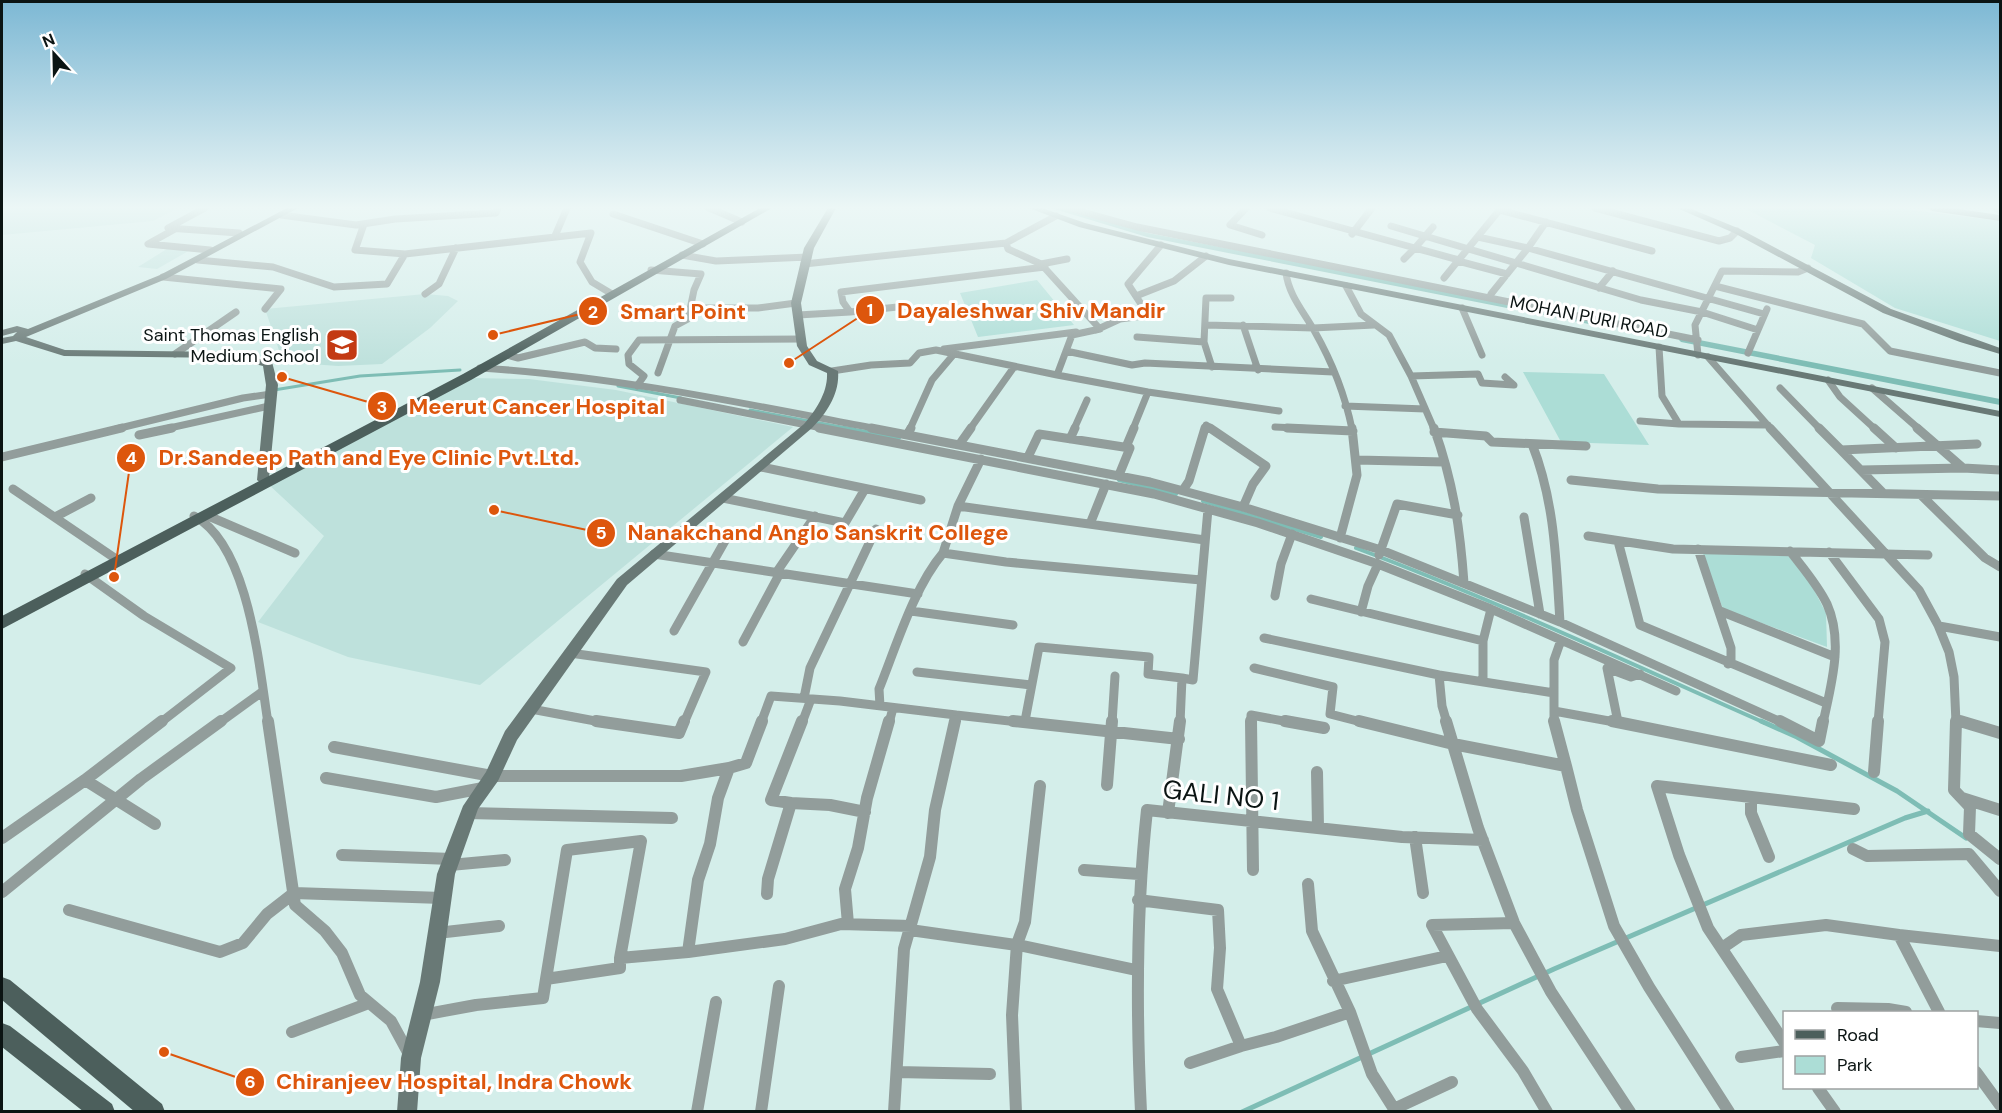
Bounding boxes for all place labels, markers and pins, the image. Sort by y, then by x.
callout: Dayaleshwar Shiv Mandir [855,290,1177,330]
callout: Smart Point [578,291,758,331]
place label: Saint Thomas English Medium School [143,323,319,368]
school or university icon: Saint Thomas English Medium School [324,327,360,363]
callout: Meerut Cancer Hospital [367,386,677,426]
callout: Dr.Sandeep Path and Eye Clinic Pvt.Ltd. [116,438,591,478]
callout: Nanakchand Anglo Sanskrit College [586,513,1021,553]
callout: Chiranjeev Hospital, Indra Chowk [235,1062,644,1102]

